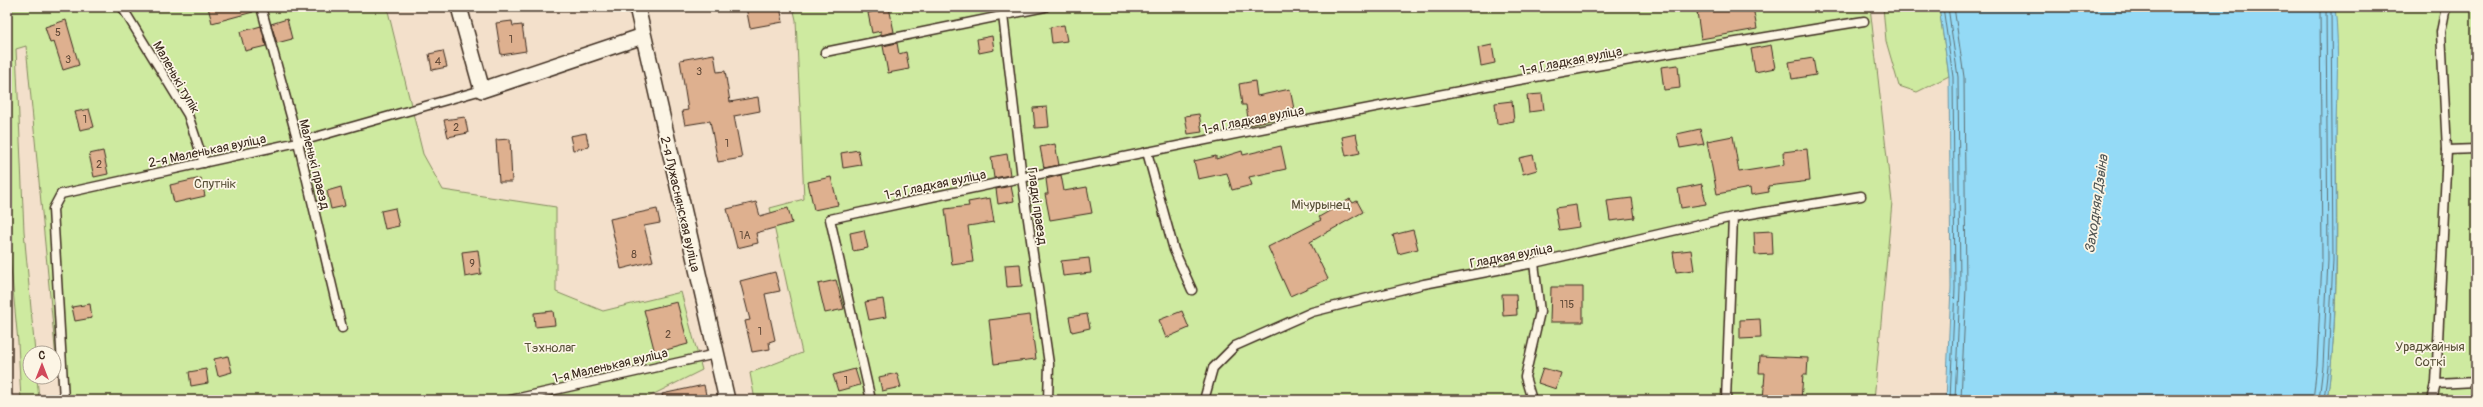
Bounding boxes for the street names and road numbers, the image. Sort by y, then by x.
street label: Маленькі тупік [149,39,203,117]
street label: 1-я Гладкая вуліца [1519,43,1623,79]
street label: 1-я Гладкая вуліца [1201,102,1305,138]
street label: Маленькі праезд [295,118,333,211]
street label: 2-я Маленькая вуліца [147,131,267,171]
street label: 2-я Лужаснянская вуліца [657,135,703,274]
street label: 1-я Гладкая вуліца [883,166,987,204]
street label: Гладкі праезд [1024,166,1050,246]
street label: Гладкая вуліца [1468,240,1554,272]
street label: 1-я Маленькая вуліца [551,345,669,387]

